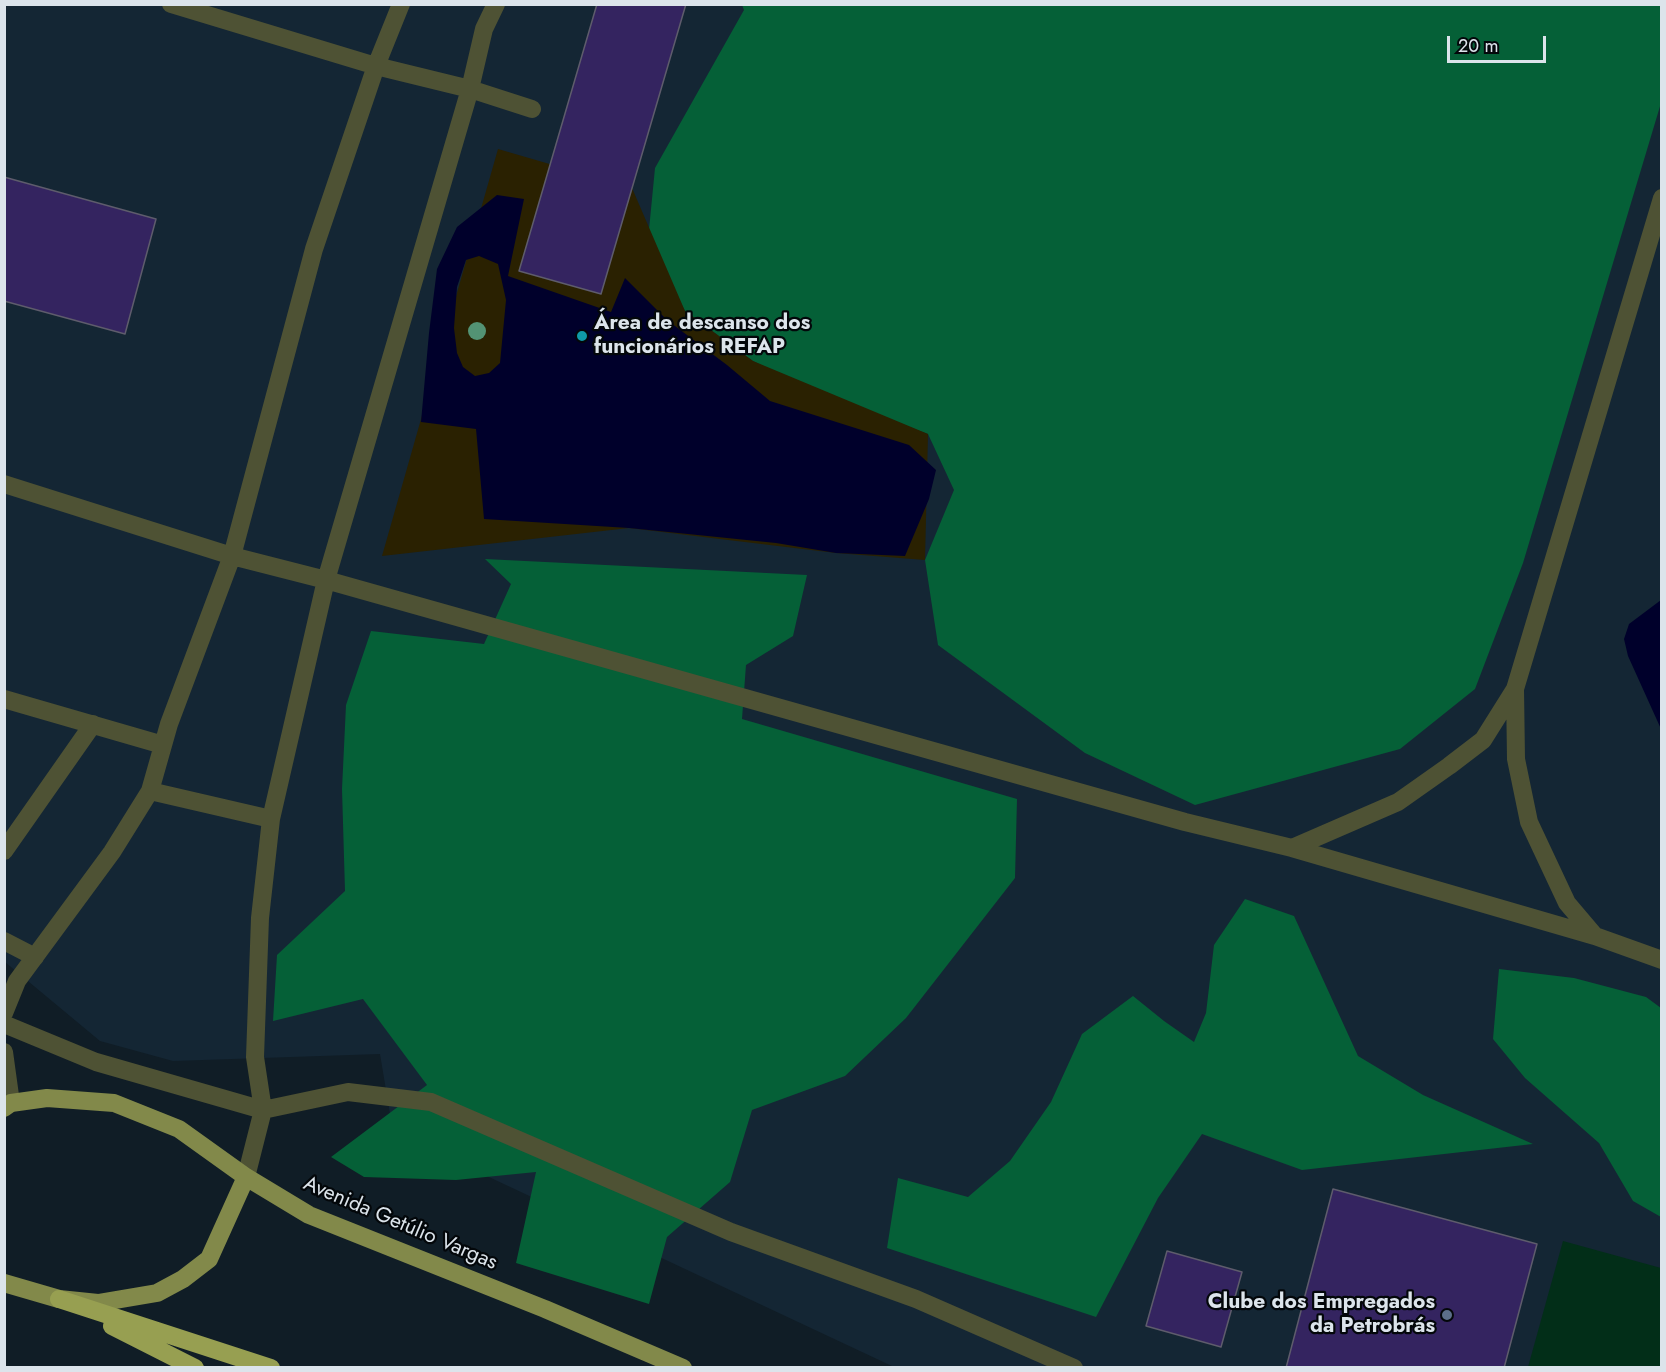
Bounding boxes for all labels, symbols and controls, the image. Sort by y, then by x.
scale bar [1450,24,1549,62]
text: 20 m [1458,33,1498,59]
place label: Área de descanso dos funcionários REFAP [594,311,810,361]
marker: Área de descanso dos funcionários REFAP [575,329,589,343]
street label: Avenida Getúlio Vargas [299,1172,501,1276]
place label: Clube dos Empregados da Petrobrás [1208,1290,1435,1340]
marker: Clube dos Empregados da Petrobrás [1440,1308,1454,1322]

